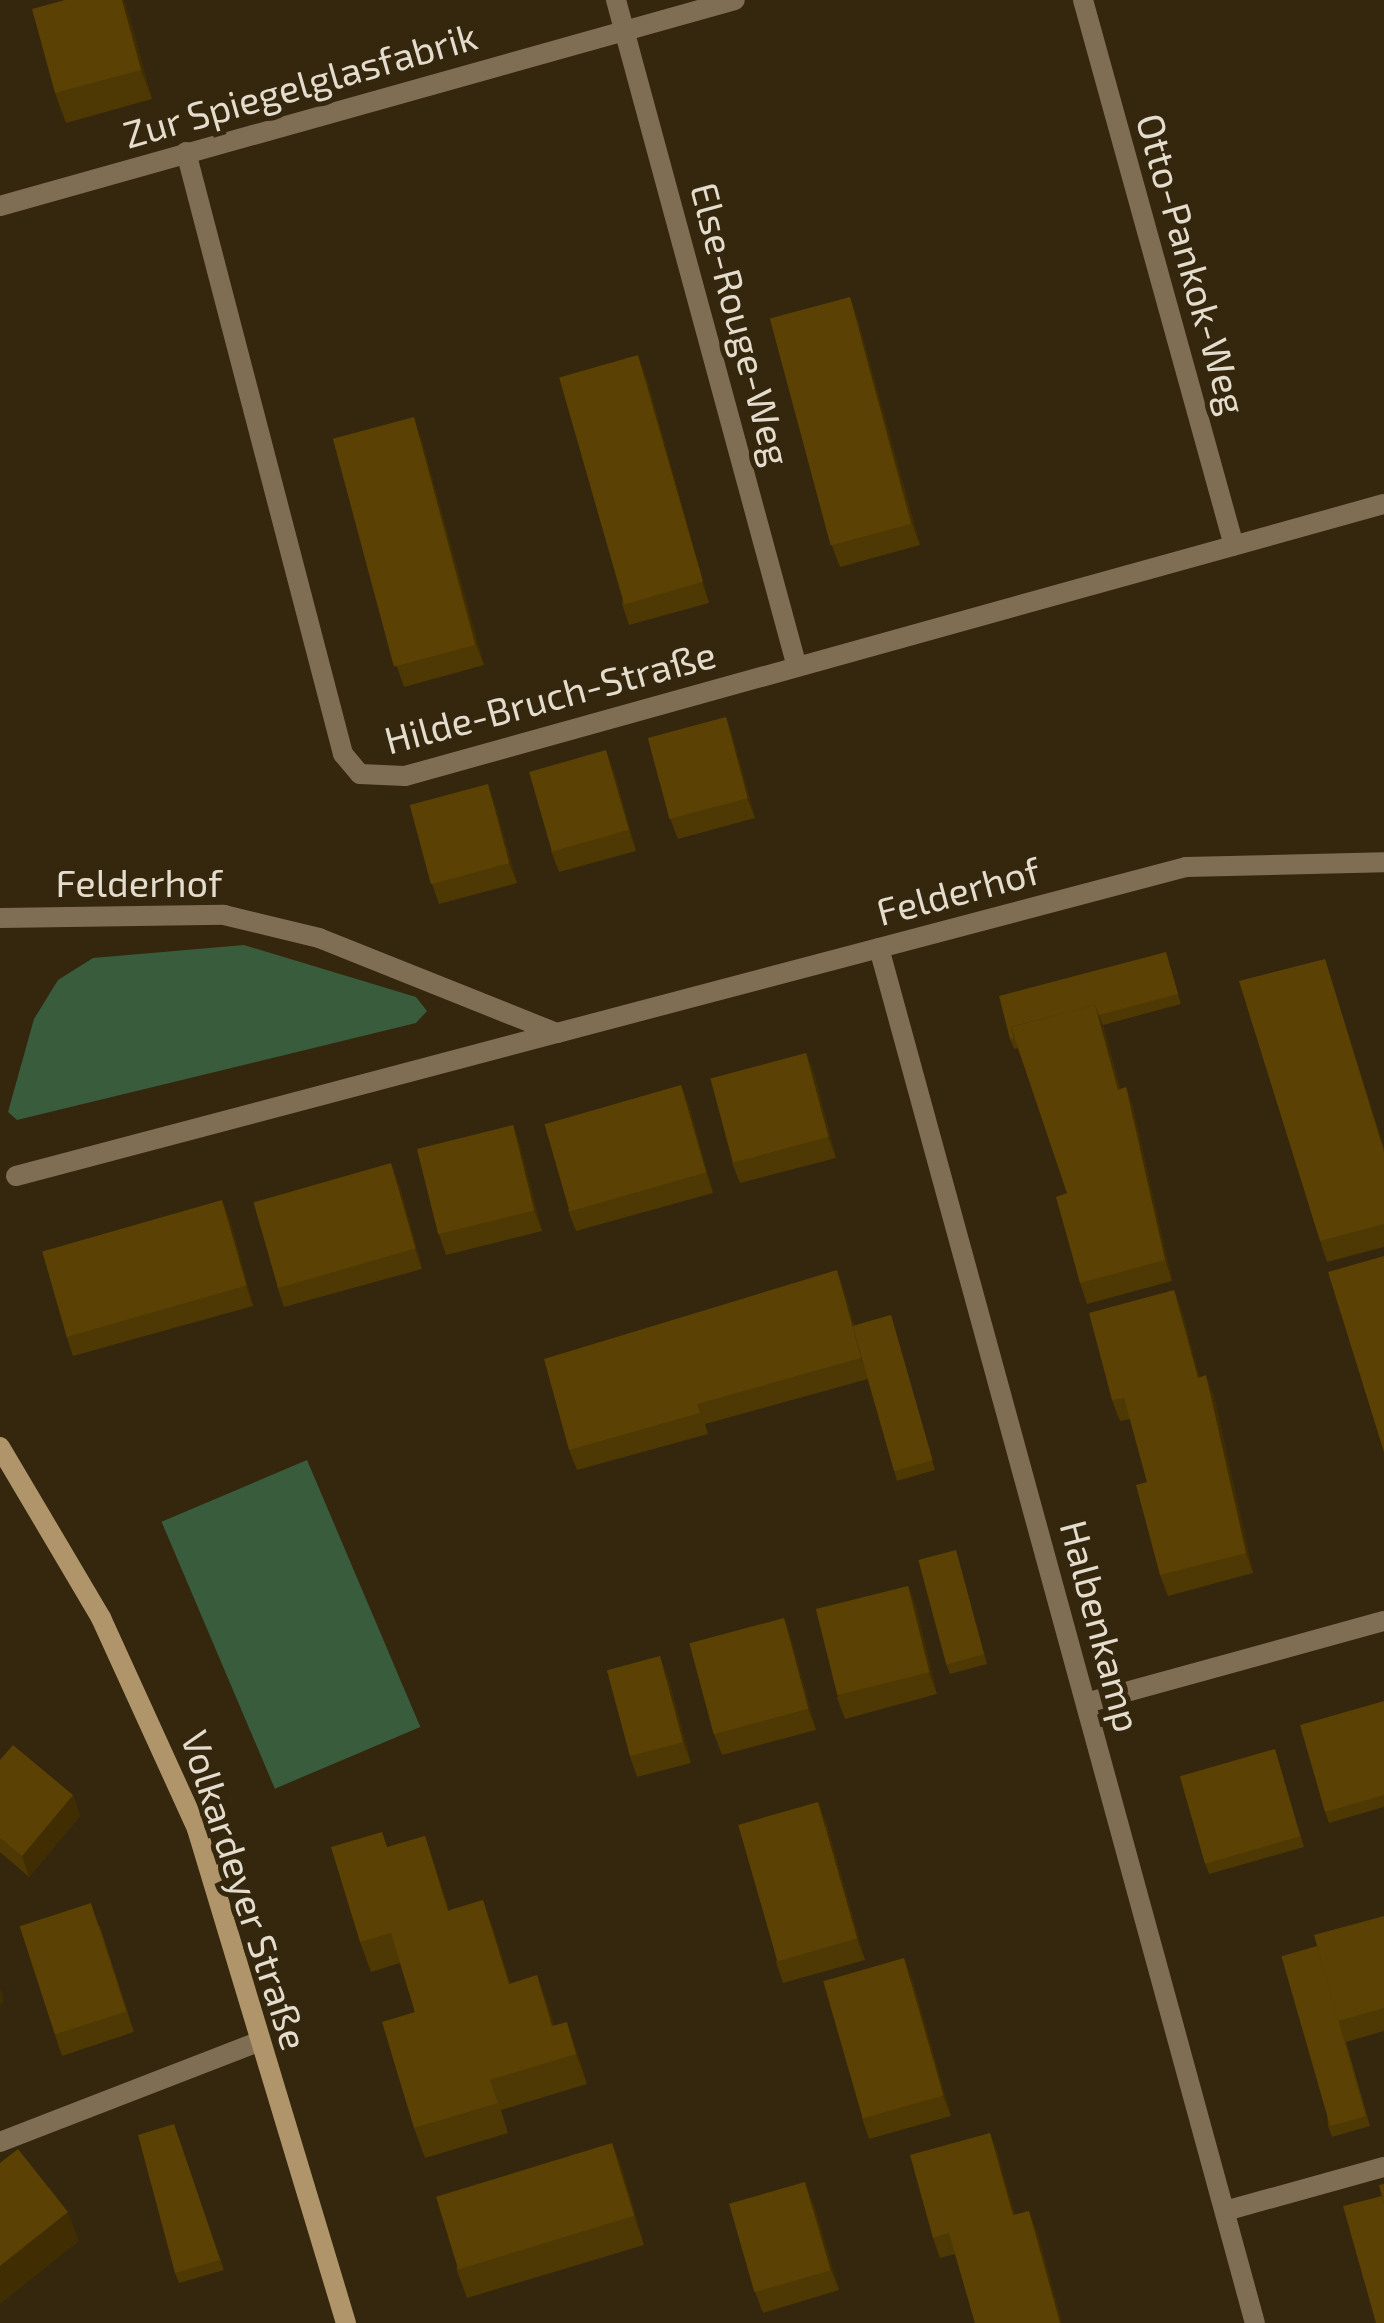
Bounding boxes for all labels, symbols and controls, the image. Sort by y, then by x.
street label: Zur Spiegelglasfabrik [118,13,482,157]
street label: Otto-Pankok-Weg [1127,108,1257,420]
street label: Else-Rouge-Weg [681,178,801,470]
street label: Hilde-Bruch-Straße [380,631,720,763]
street label: Felderhof [871,847,1045,935]
street label: Felderhof [55,860,223,906]
street label: Halbenkamp [1051,1515,1151,1737]
street label: Volkardeyer Straße [172,1724,318,2056]

